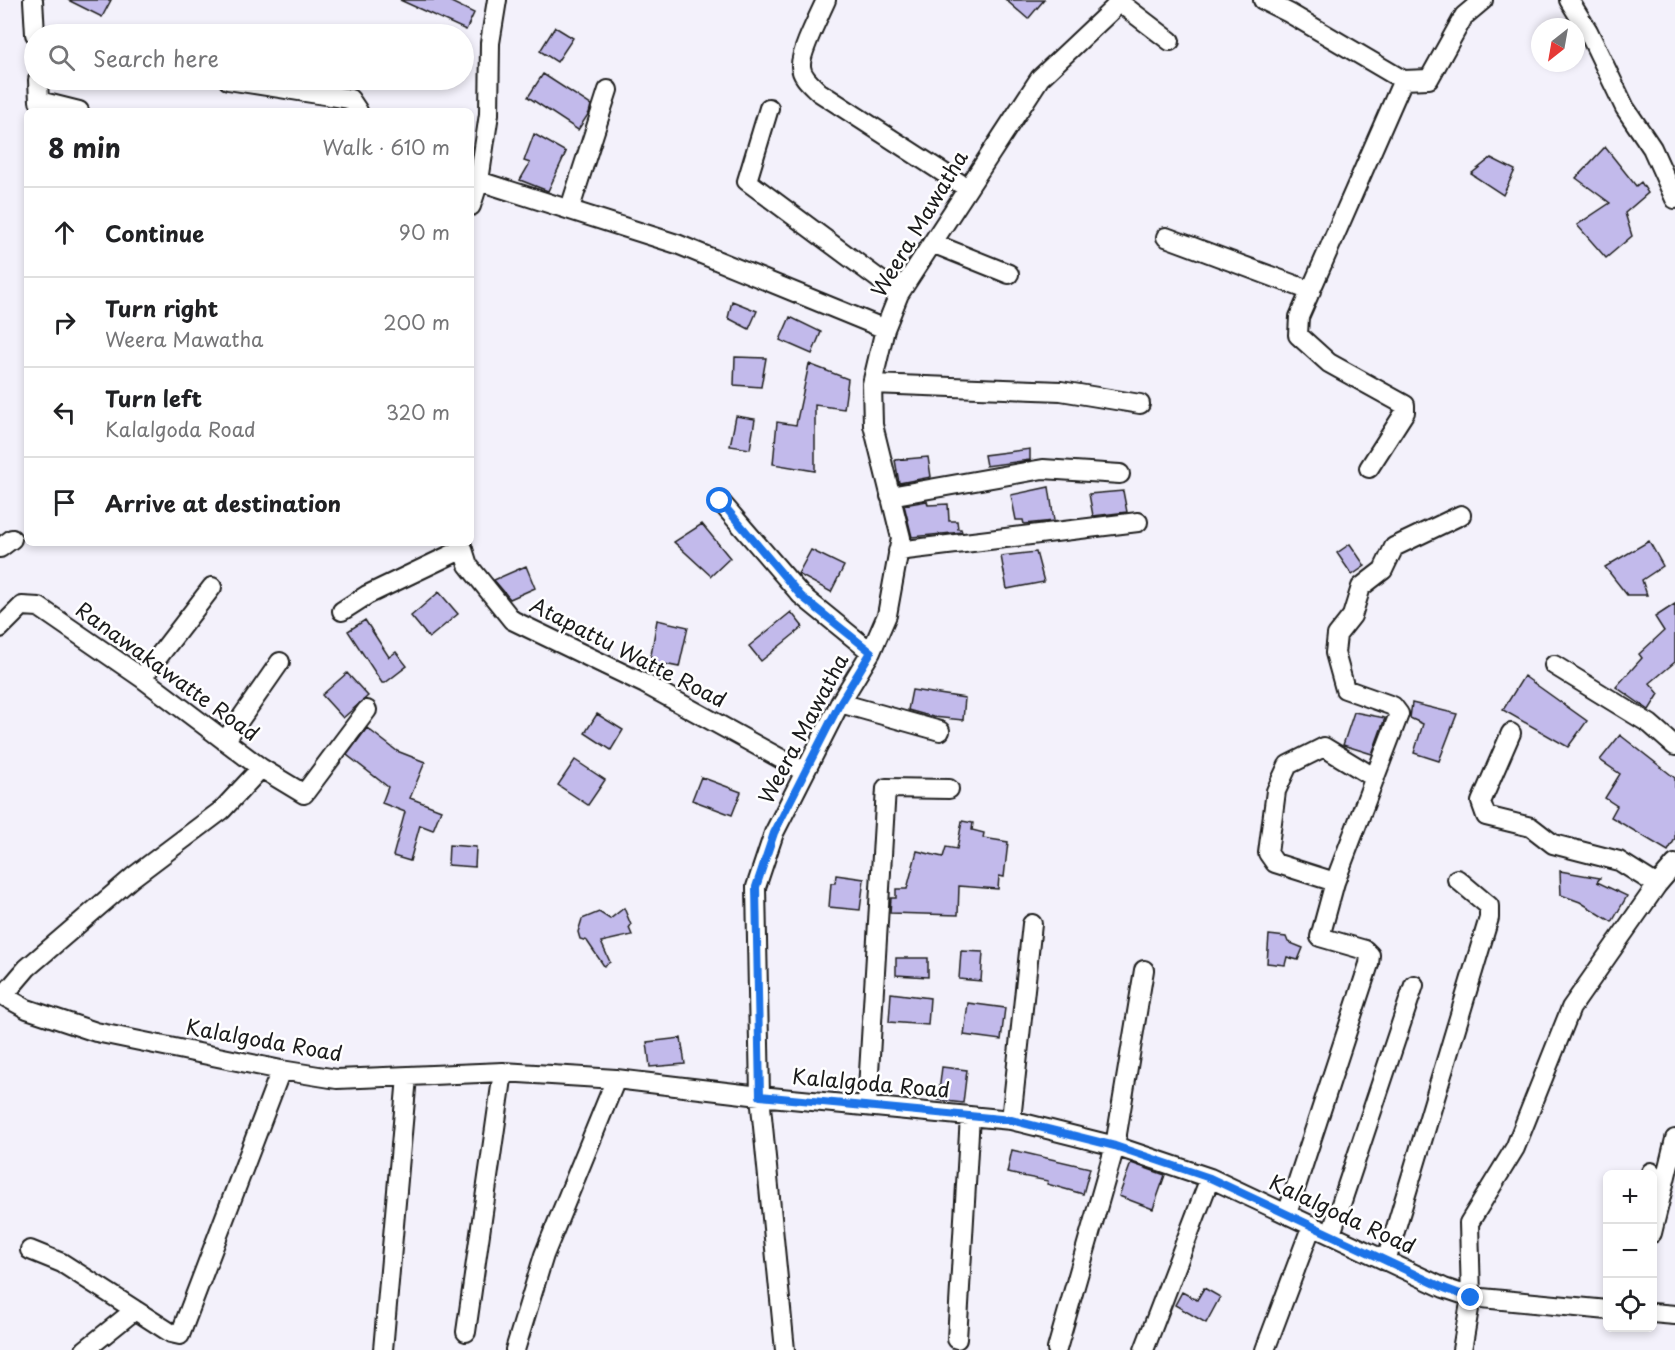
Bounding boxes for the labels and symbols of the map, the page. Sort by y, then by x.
north arrow [1531,18,1585,72]
street label: Weera Mawatha [862,143,975,302]
route start [706,487,732,513]
street label: Atapattu Watte Road [525,588,733,715]
street label: Ranawakawatte Road [70,593,267,748]
street label: Weera Mawatha [749,647,855,809]
street label: Kalalgoda Road [184,1010,345,1069]
street label: Kalalgoda Road [791,1059,951,1105]
street label: Kalalgoda Road [1264,1165,1421,1261]
route end [1457,1284,1483,1310]

